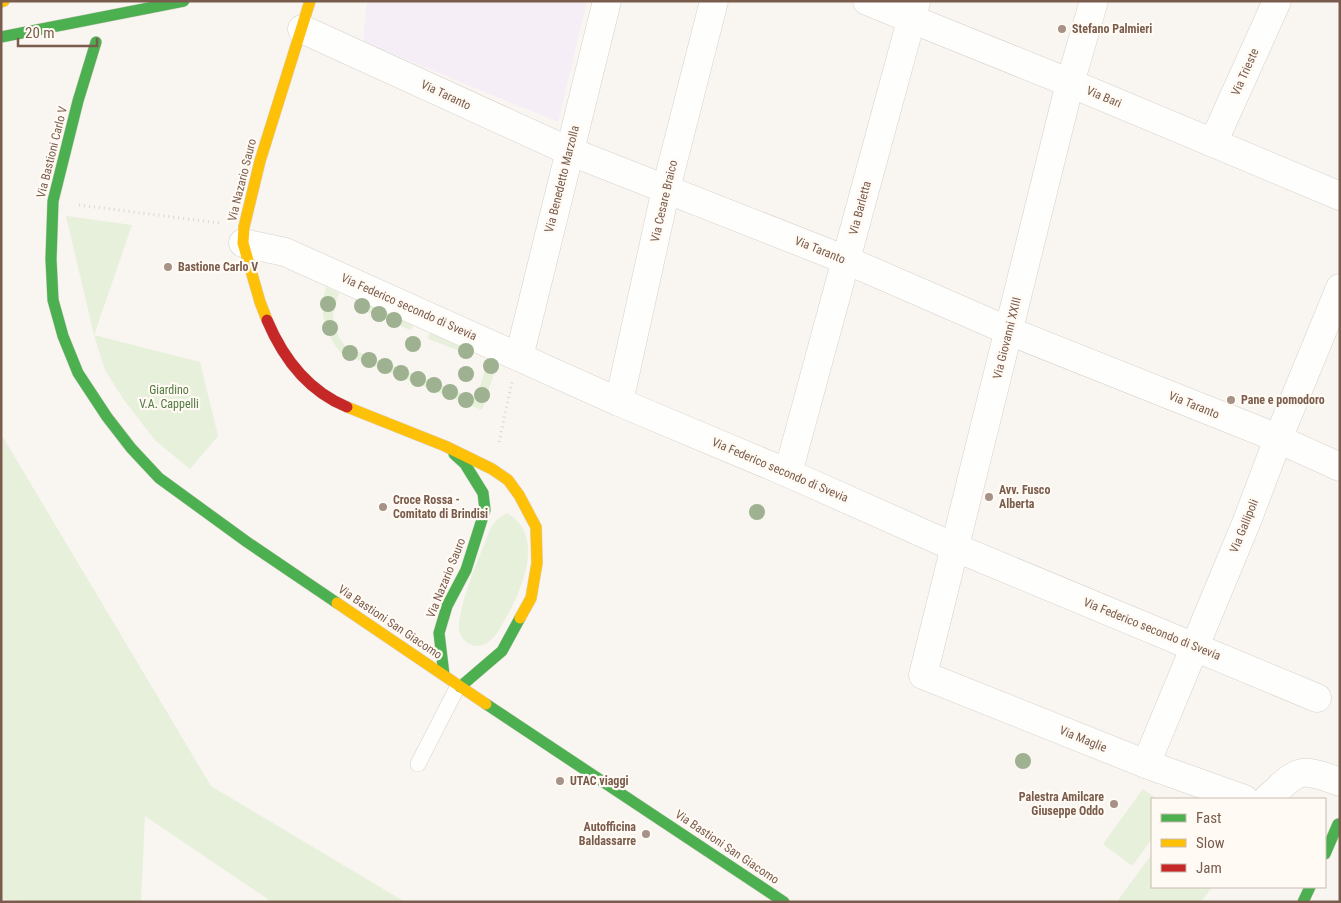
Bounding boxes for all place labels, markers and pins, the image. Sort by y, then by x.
place label: Stefano Palmieri [1072,22,1152,36]
marker: Stefano Palmieri [1056,23,1068,35]
place label: Bastione Carlo V [178,260,258,274]
marker: Bastione Carlo V [162,261,174,273]
place label: Pane e pomodoro [1241,393,1325,407]
marker: Pane e pomodoro [1225,394,1237,406]
place label: Avv. Fusco Alberta [999,483,1050,511]
marker: Avv. Fusco Alberta [983,491,995,503]
place label: Croce Rossa - Comitato di Brindisi [393,493,488,521]
marker: Croce Rossa - Comitato di Brindisi [377,501,389,513]
place label: UTAC viaggi [570,774,628,788]
marker: UTAC viaggi [554,775,566,787]
place label: Palestra Amilcare Giuseppe Oddo [1019,790,1104,818]
marker: Palestra Amilcare Giuseppe Oddo [1108,798,1120,810]
place label: Autofficina Baldassarre [579,820,636,848]
marker: Autofficina Baldassarre [640,828,652,840]

